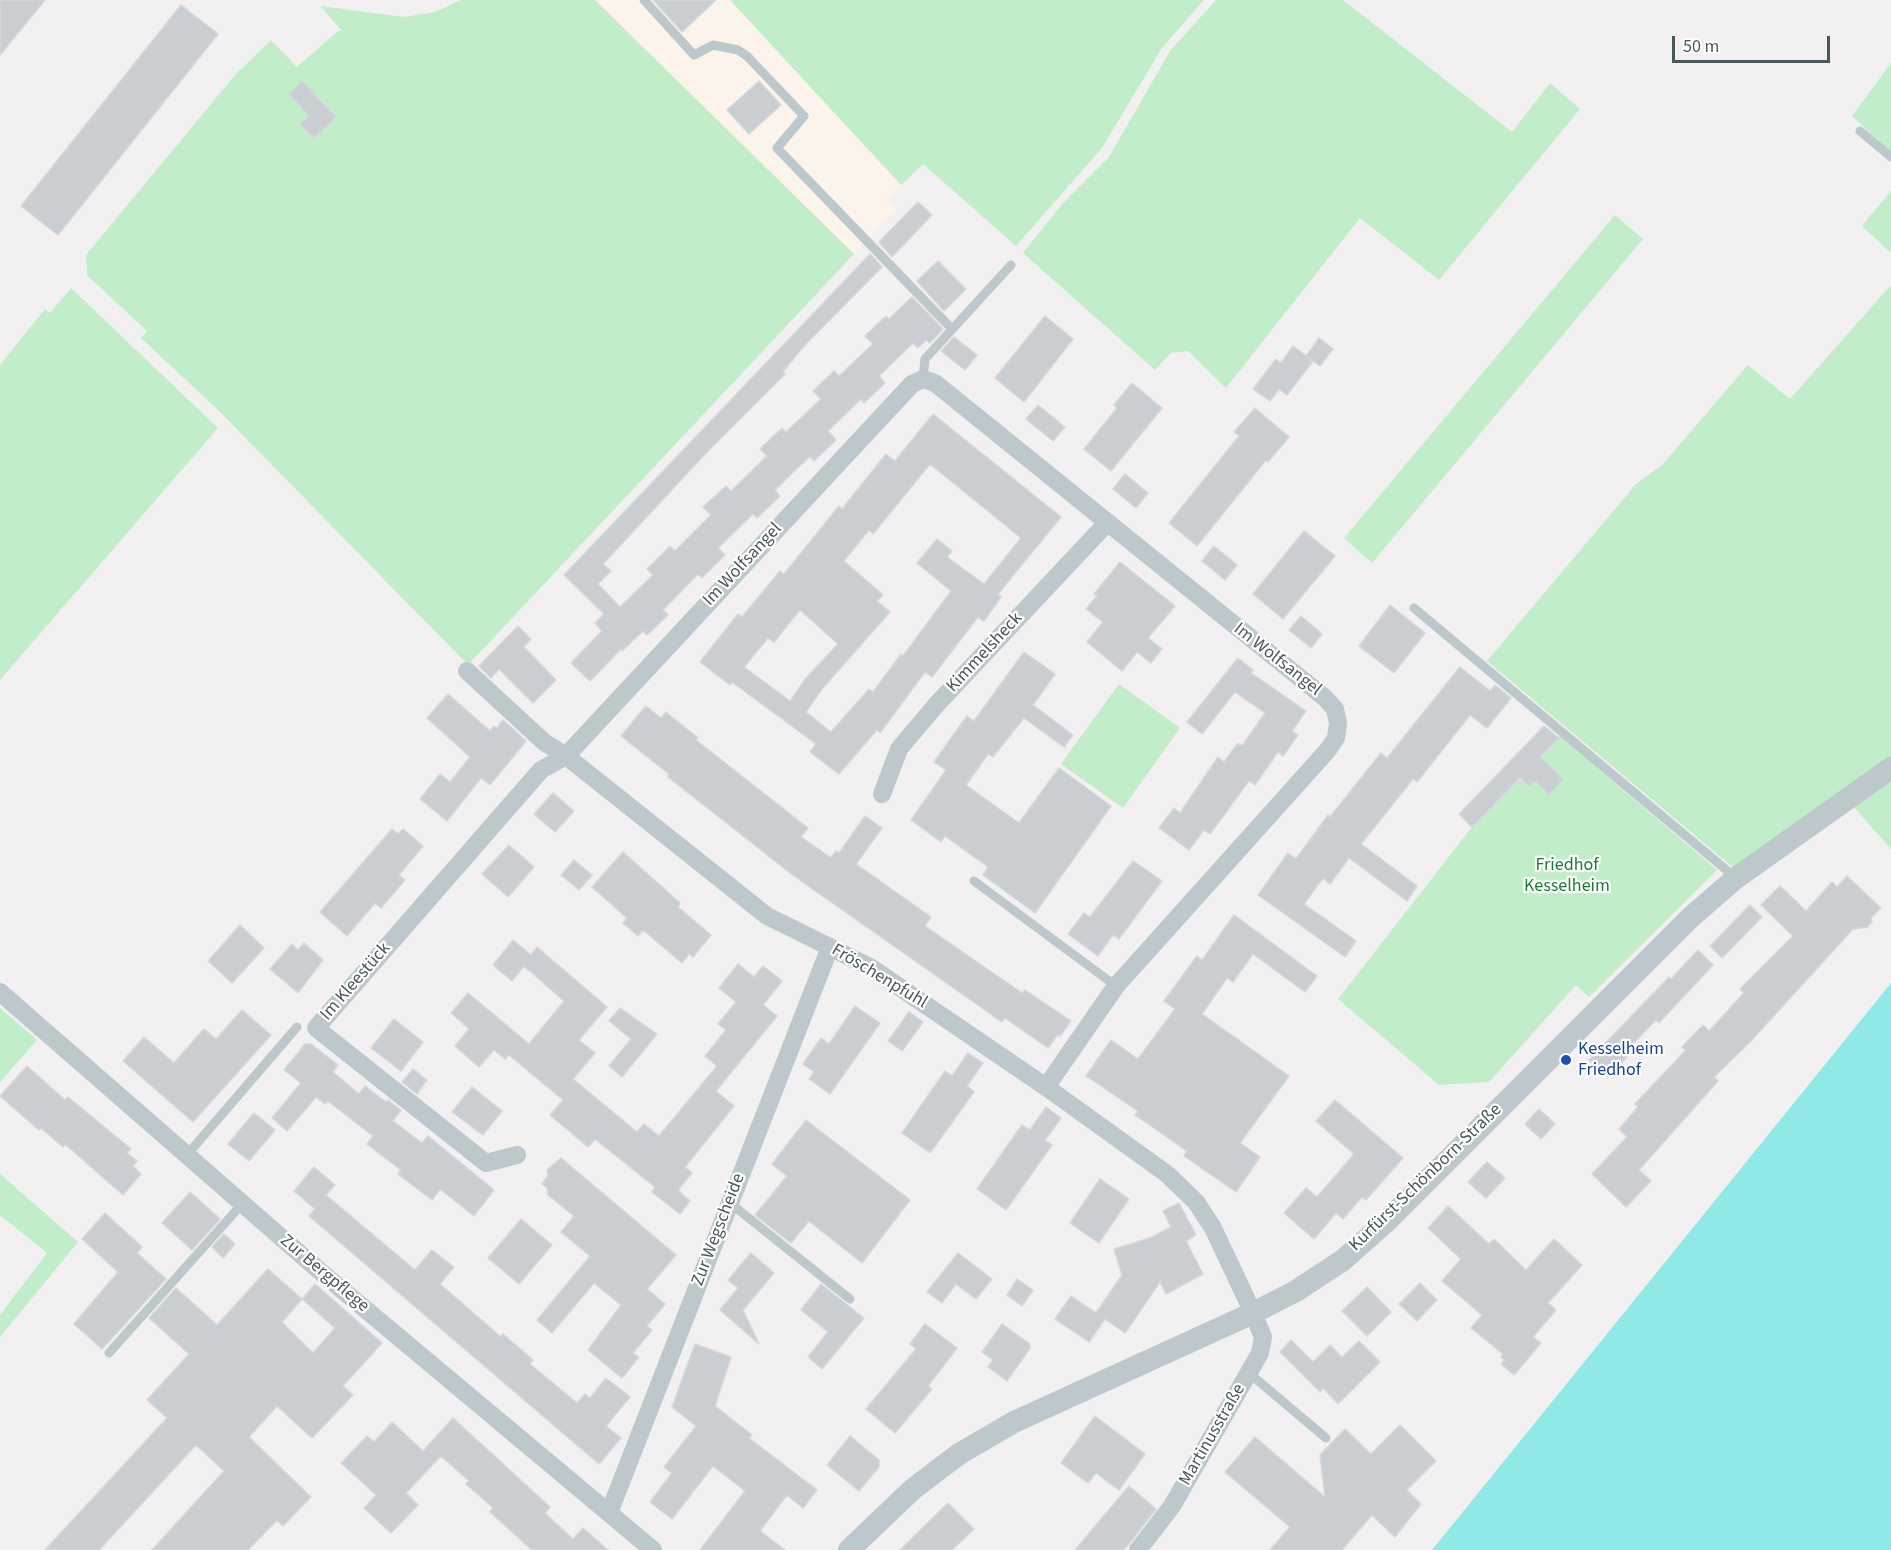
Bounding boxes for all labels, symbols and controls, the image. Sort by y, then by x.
scale bar [1675,24,1832,62]
text: 50 m [1683,34,1719,59]
street label: Im Wolfsangel [699,519,787,611]
street label: Kimmelsheck [942,608,1028,698]
street label: Im Wolfsangel [1229,619,1325,701]
park label: Friedhof Kesselheim [1524,855,1610,898]
street label: Im Kleestück [316,939,396,1025]
street label: Fröschenpfuhl [827,940,931,1014]
place label: Kesselheim Friedhof [1578,1039,1664,1082]
marker: Kesselheim Friedhof [1559,1053,1573,1067]
street label: Kurfürst-Schönborn-Straße [1345,1100,1507,1256]
street label: Zur Wegscheide [688,1171,750,1289]
street label: Zur Bergpflege [275,1230,373,1318]
street label: Martinusstraße [1175,1380,1251,1490]

